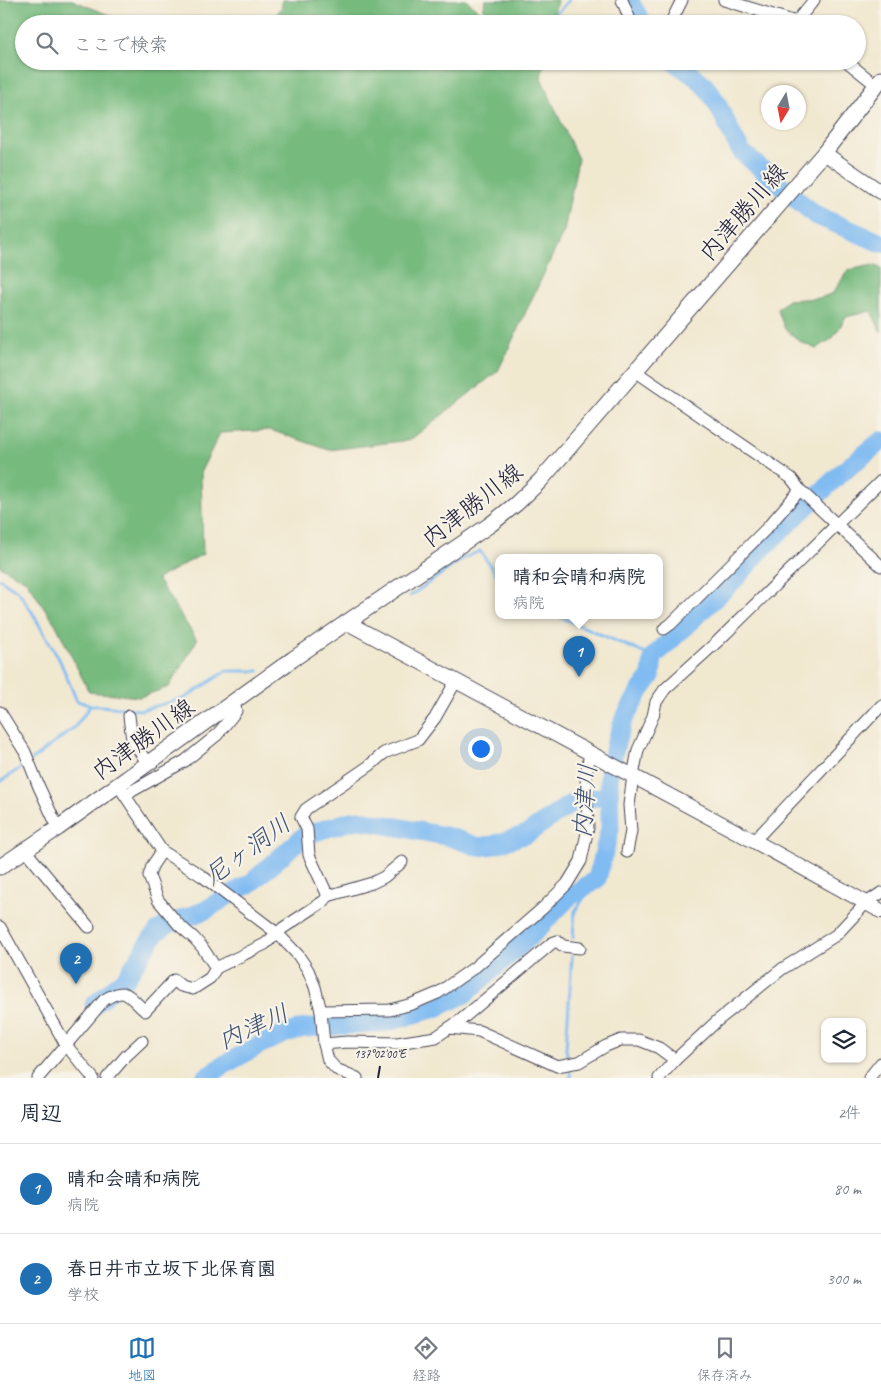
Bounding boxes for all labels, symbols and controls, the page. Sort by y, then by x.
search box [15,15,866,70]
icon: search [33,29,61,57]
text: ここで検索 [73,33,168,57]
north arrow [761,85,806,130]
street label: 内津勝川線 [692,157,794,267]
street label: 内津勝川線 [415,456,529,554]
popup [495,554,663,619]
text: 晴和会晴和病院 [512,565,646,589]
text: 病院 [512,593,545,613]
pin: 1 [563,636,595,677]
street label: 内津勝川線 [86,692,200,786]
your location [468,736,494,762]
water label: 内津川 [566,762,604,840]
water label: 尼ヶ洞川 [198,807,297,892]
pin: 2 [60,943,92,984]
water label: 内津川 [213,997,294,1057]
map controls [821,1018,866,1063]
button: layers [821,1018,866,1063]
text: 137°02'00"E [354,1046,408,1062]
text: 周辺 [20,1100,62,1126]
text: 2件 [838,1103,861,1123]
text: 晴和会晴和病院 [67,1167,200,1191]
text: 1 [32,1179,40,1199]
text: 80 m [834,1179,861,1199]
text: 病院 [67,1195,99,1215]
text: 春日井市立坂下北保育園 [67,1257,276,1281]
text: 2 [32,1269,40,1289]
text: 300 m [827,1269,861,1289]
text: 学校 [67,1285,99,1305]
tab: 地図 [128,1334,156,1384]
tab: 経路 [412,1334,440,1384]
tab: 保存済み [697,1334,753,1384]

